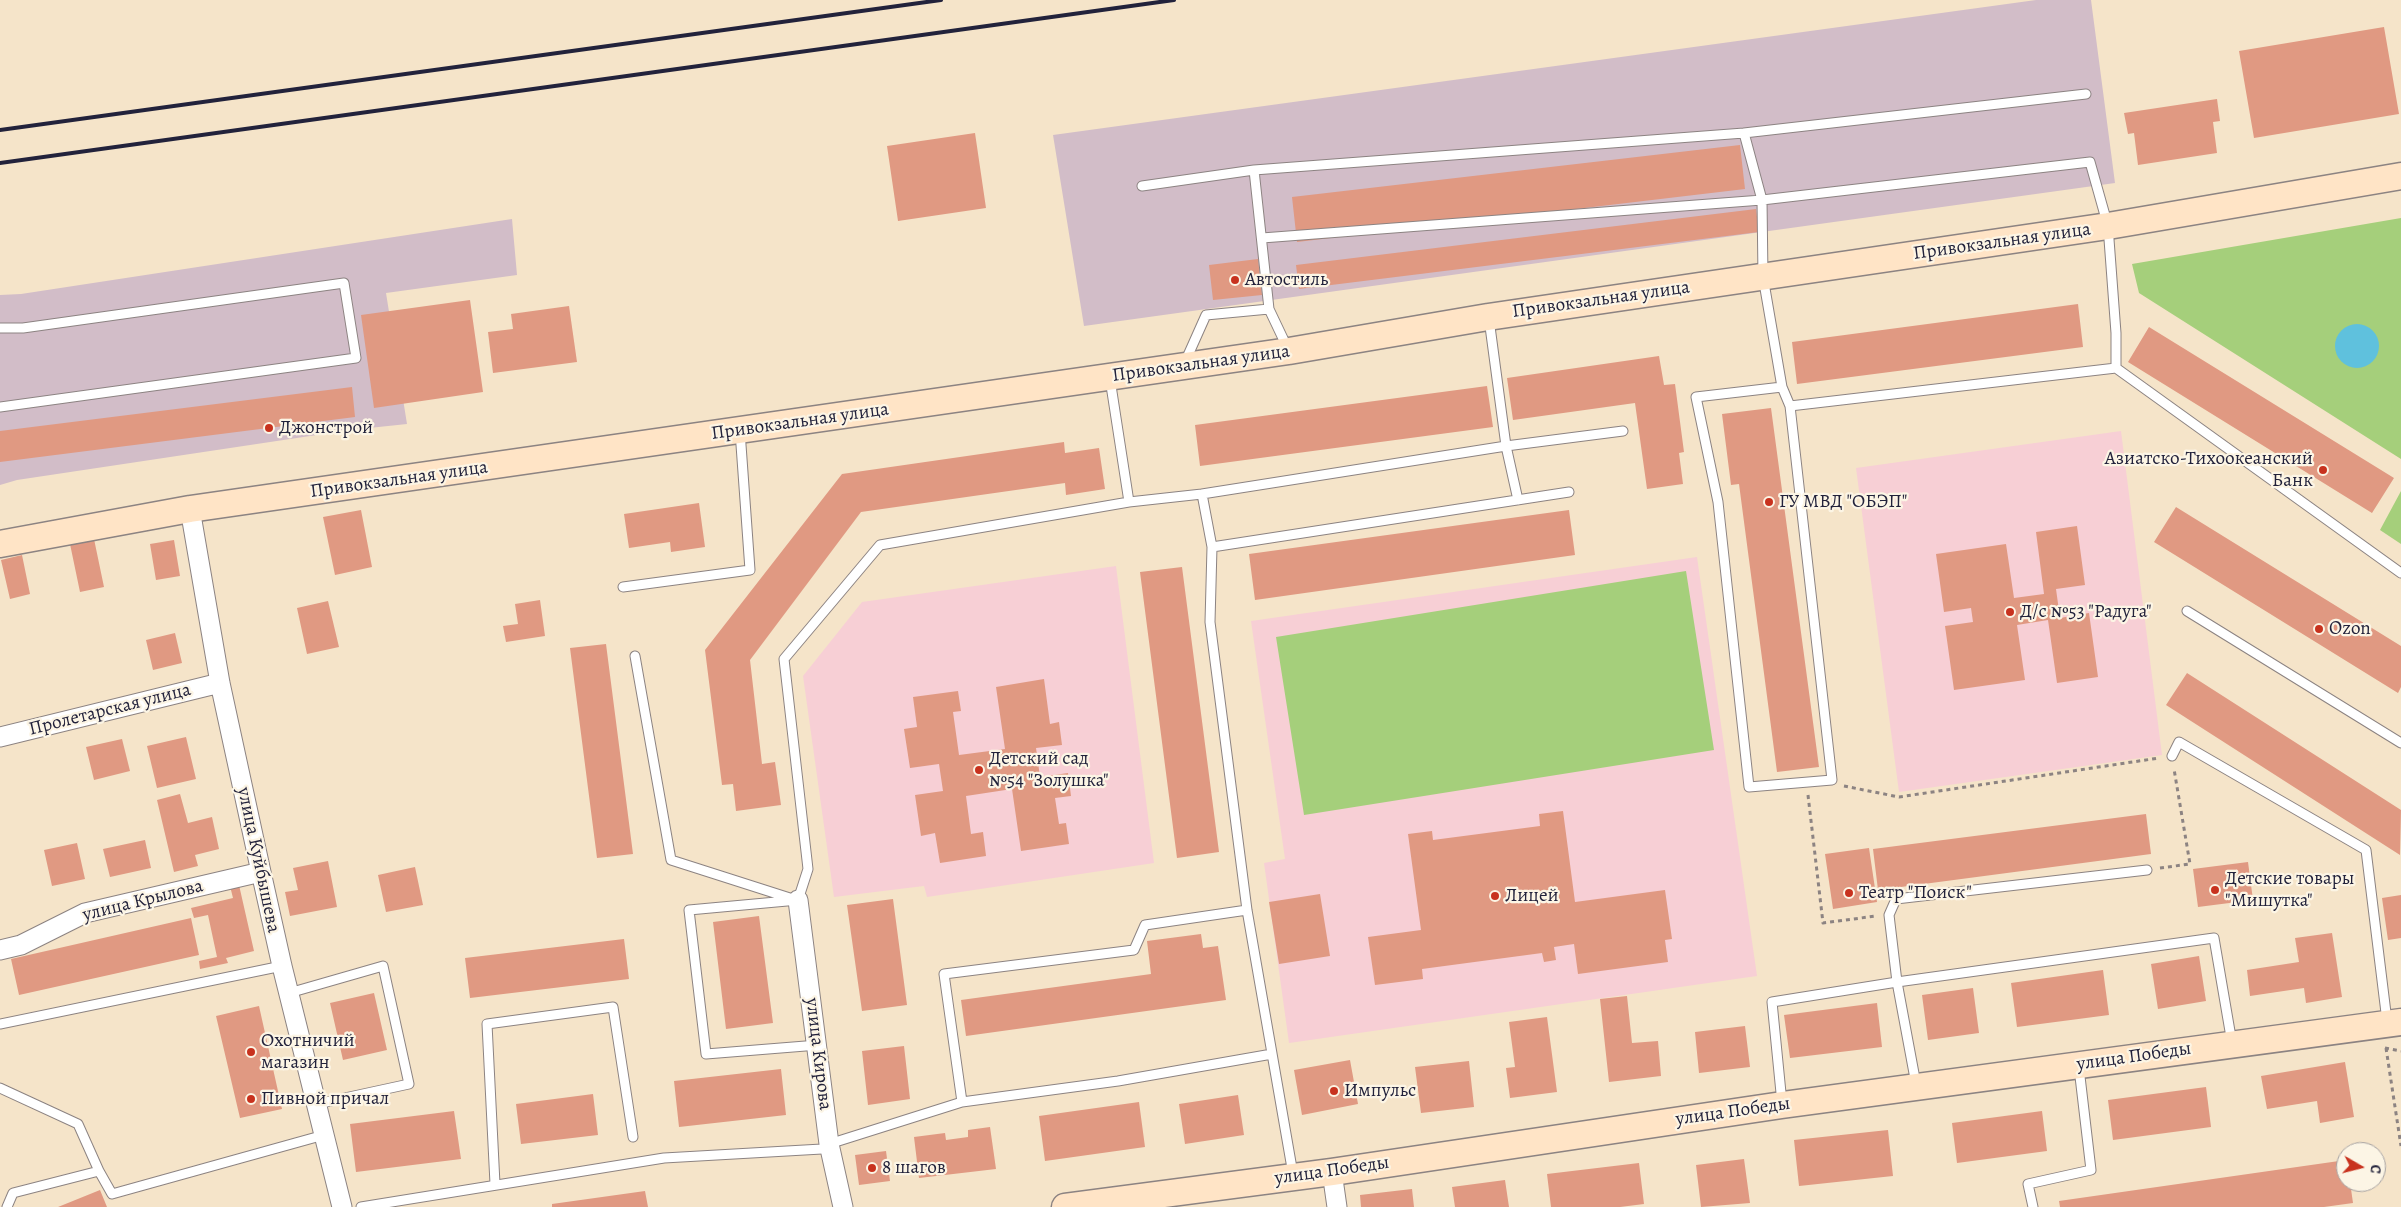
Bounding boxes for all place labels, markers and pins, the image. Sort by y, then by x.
place label: Автостиль [1245,269,1328,291]
marker: Автостиль [1229,274,1241,286]
place label: Джонстрой [279,417,373,439]
marker: Джонстрой [263,422,275,434]
place label: Азиатско-Тихоокеанский Банк [2105,448,2313,492]
marker: Азиатско-Тихоокеанский Банк [2317,464,2329,476]
place label: ГУ МВД "ОБЭП" [1779,491,1907,513]
marker: ГУ МВД "ОБЭП" [1763,496,1775,508]
place label: Д/с №53 "Радуга" [2020,601,2152,623]
marker: Д/с №53 "Радуга" [2004,606,2016,618]
place label: Ozon [2329,618,2371,640]
marker: Ozon [2313,623,2325,635]
place label: Детский сад №54 "Золушка" [989,748,1109,792]
marker: Детский сад №54 "Золушка" [973,764,985,776]
place label: Детские товары "Мишутка" [2225,868,2354,912]
place label: Театр "Поиск" [1859,882,1972,904]
marker: Детские товары "Мишутка" [2209,884,2221,896]
place label: Лицей [1505,885,1559,907]
marker: Театр "Поиск" [1843,887,1855,899]
marker: Лицей [1489,890,1501,902]
place label: Охотничий магазин [261,1030,355,1074]
marker: Охотничий магазин [245,1046,257,1058]
place label: Импульс [1344,1080,1416,1102]
marker: Импульс [1328,1085,1340,1097]
place label: Пивной причал [261,1088,389,1110]
marker: Пивной причал [245,1093,257,1105]
place label: 8 шагов [882,1157,946,1179]
marker: 8 шагов [866,1162,878,1174]

